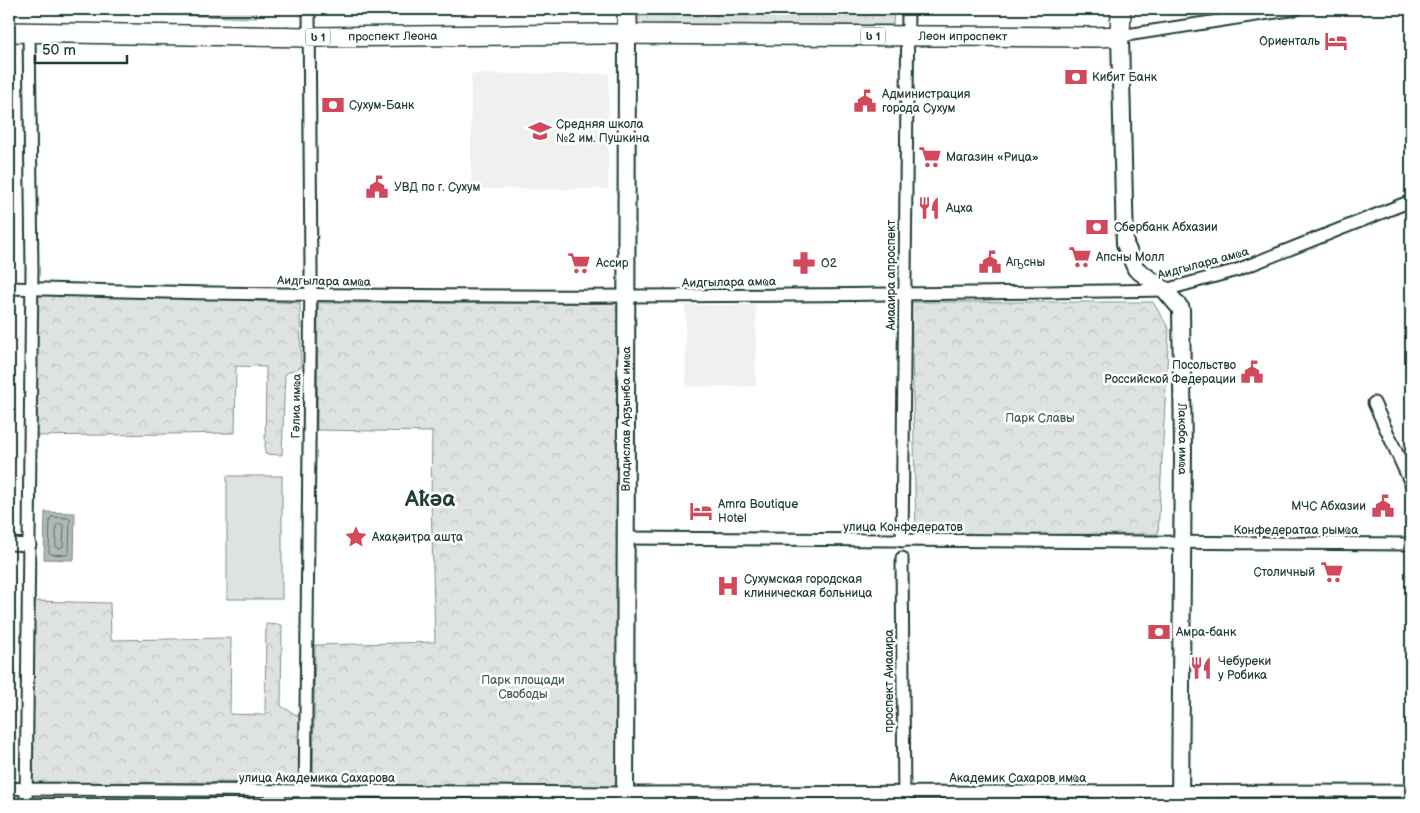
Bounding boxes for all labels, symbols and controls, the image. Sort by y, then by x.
road number: ს 1 [306,28,330,46]
road number: ს 1 [860,28,886,44]
hotel icon: Ориенталь [1323,28,1349,54]
street label: проспект Леона [348,29,438,45]
street label: Леон ипроспект [917,29,1008,44]
scale bar [35,32,128,64]
place label: Ориенталь [1259,34,1320,49]
text: 50 m [42,41,76,60]
bank icon: Кибит Банк [1063,64,1089,90]
place label: Кибит Банк [1092,70,1158,85]
place label: Администрация города Сухум [881,87,971,116]
public building icon: Администрация города Сухум [852,88,878,114]
bank icon: Сухум-Банк [320,92,346,118]
place label: Сухум-Банк [349,98,415,113]
place label: Средняя школа №2 им. Пушкина [556,117,649,146]
school or university icon: Средняя школа №2 им. Пушкина [527,118,553,144]
supermarket icon: Магазин «Рица» [917,144,943,170]
place label: Магазин «Рица» [946,150,1039,165]
public building icon: УВД по г. Сухум [364,174,390,200]
place label: УВД по г. Сухум [394,180,481,195]
restaurant icon: Ацха [916,195,942,221]
place label: Ацха [945,201,973,216]
bank icon: Сбербанк Абхазии [1084,214,1110,240]
street label: Аиааира апроспект [884,219,899,331]
place label: Сбербанк Абхазии [1114,220,1218,235]
supermarket icon: Апсны Молл [1067,244,1093,270]
street label: Аидгылара амҩа [1155,244,1250,283]
public building icon: Аҧсны [977,249,1003,275]
supermarket icon: Ассир [566,250,592,276]
pharmacy icon: О2 [791,250,817,276]
place label: Апсны Молл [1095,250,1165,265]
place label: Аҧсны [1005,255,1045,270]
place label: Ассир [595,256,629,271]
place label: О2 [821,256,837,271]
street label: Аидгылара амҩа [276,273,371,290]
street label: Аидгылара амҩа [681,274,776,291]
street label: Владислав Арӡынба имҩа [619,346,634,492]
place label: Посольство Российской Федерации [1104,358,1236,387]
public building icon: Посольство Российской Федерации [1239,359,1265,385]
street label: Гәлиа имҩа [288,373,305,439]
street label: Лакоба имҩа [1174,402,1190,475]
park label: Парк Славы [1005,411,1075,426]
district label: Аҟəа [404,486,455,513]
public building icon: МЧС Абхазии [1370,493,1396,519]
place label: Amra Boutique Hotel [718,497,798,526]
hotel icon: Amra Boutique Hotel [688,498,714,524]
place label: МЧС Абхазии [1291,499,1366,514]
street label: улица Конфедератов [843,520,964,535]
street label: Конфедератаа рымҩа [1234,523,1358,538]
place icon: Ахақәиҭра ашҭа [343,524,369,550]
place label: Ахақәиҭра ашҭа [371,530,463,545]
supermarket icon: Столичный [1319,559,1345,585]
place label: Столичный [1253,565,1315,580]
place label: Сухумская городская клиническая больница [744,572,872,601]
hospital icon: Сухумская городская клиническая больница [715,573,741,599]
bank icon: Амра-банк [1146,619,1172,645]
place label: Амра-банк [1175,625,1237,640]
street label: проспект Аиааира [882,629,897,733]
place label: Чебуреки у Робика [1218,654,1271,683]
restaurant icon: Чебуреки у Робика [1188,655,1214,681]
park label: Парк площади Свободы [481,673,565,702]
street label: улица Академика Сахарова [239,771,395,786]
street label: Академик Сахаров имҩа [949,771,1086,786]

